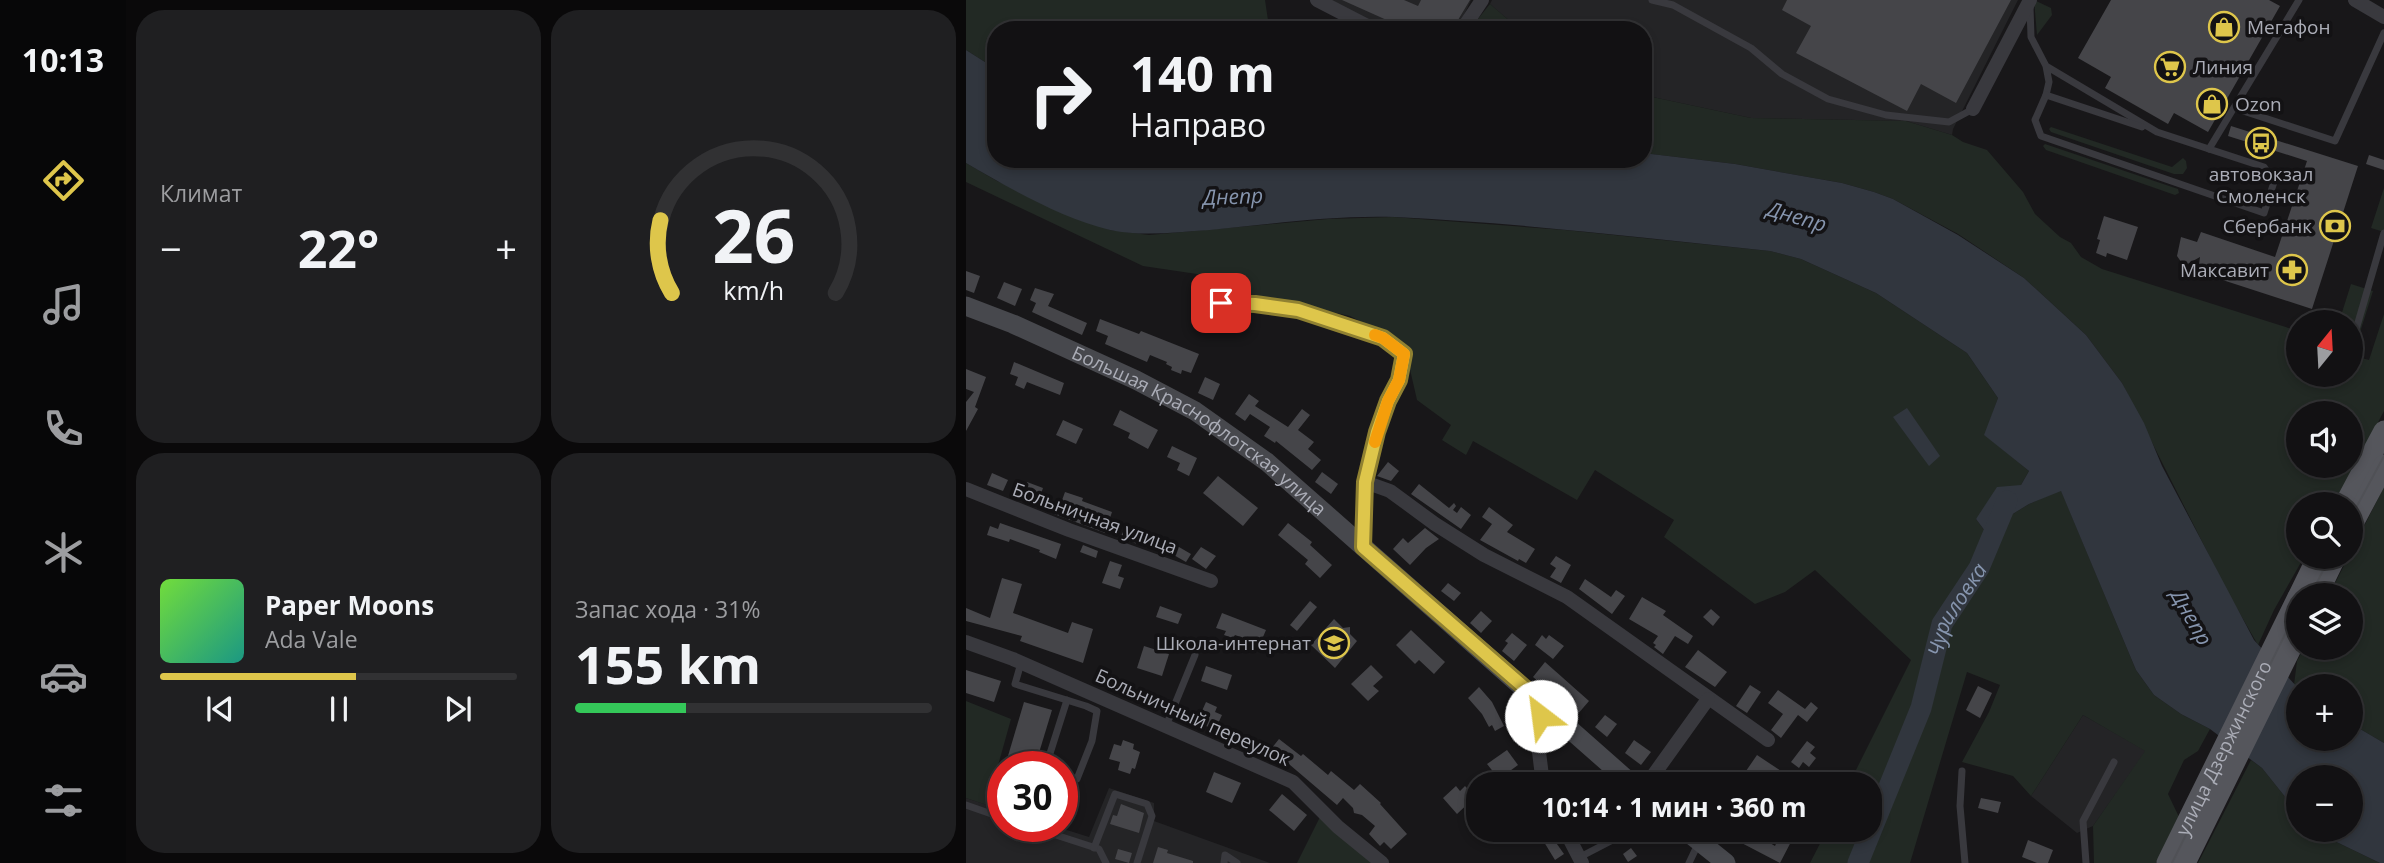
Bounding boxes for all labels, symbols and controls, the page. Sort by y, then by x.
shop icon: Мегафон [2207,10,2241,44]
place label: Мегафон [2247,14,2331,40]
text: 10:13 [22,38,104,81]
text: 140 m [1130,40,1275,106]
icon: right [1015,49,1106,140]
supermarket icon: Линия [2153,50,2187,84]
place label: Линия [2193,54,2253,80]
shop icon: Ozon [2195,87,2229,121]
place label: Ozon [2235,91,2282,117]
text: Направо [1130,103,1266,146]
bus stop icon: автовокзал Смоленск [2244,126,2278,160]
icon: directions [39,156,88,205]
place label: автовокзал Смоленск [2209,161,2313,209]
text: Климат [160,177,242,209]
water label: Днепр [1200,181,1264,211]
text: 26 [712,185,795,284]
water label: Днепр [1762,194,1830,238]
bank icon: Сбербанк [2318,209,2352,243]
text: 22° [298,212,379,283]
place label: Сбербанк [2223,213,2312,239]
text: − [160,222,182,274]
text: + [495,222,517,274]
pharmacy icon: Максавит [2275,253,2309,287]
place label: Максавит [2180,257,2269,283]
text: km/h [723,272,784,306]
pin [1191,273,1251,333]
icon: music [39,280,88,329]
icon: arrive [1202,284,1240,322]
north arrow [2286,310,2362,387]
map controls [2286,310,2363,842]
street label: Большая Краснофлотская улица [1068,340,1332,522]
button: sound [2286,401,2363,478]
icon: phone [39,404,88,453]
street label: Больничная улица [1009,476,1181,560]
button: search [2286,492,2363,569]
icon: climate [39,528,88,577]
water label: Чуриловка [1920,557,1993,659]
water label: Днепр [2164,582,2219,650]
button: layers [2286,583,2363,660]
text: Paper Moons [265,587,434,623]
text: Запас хода · 31% [575,593,760,625]
text: Ada Vale [265,623,358,655]
school or university icon: Школа-интернат [1317,626,1351,660]
text: 155 km [575,628,761,699]
place label: Школа-интернат [1156,630,1311,656]
icon: car [39,652,88,701]
street label: улица Дзержинского [2169,656,2278,840]
street label: Больничный переулок [1091,662,1295,772]
button: + [2286,674,2363,751]
position arrow [1504,679,1578,753]
icon: previous [201,690,239,728]
icon: pause [320,690,358,728]
icon: next [439,690,477,728]
speed limit sign: 30 [987,751,1078,842]
button: − [2286,765,2363,842]
icon: filters [39,776,88,825]
text: 10:14 · 1 мин · 360 m [1541,789,1807,825]

